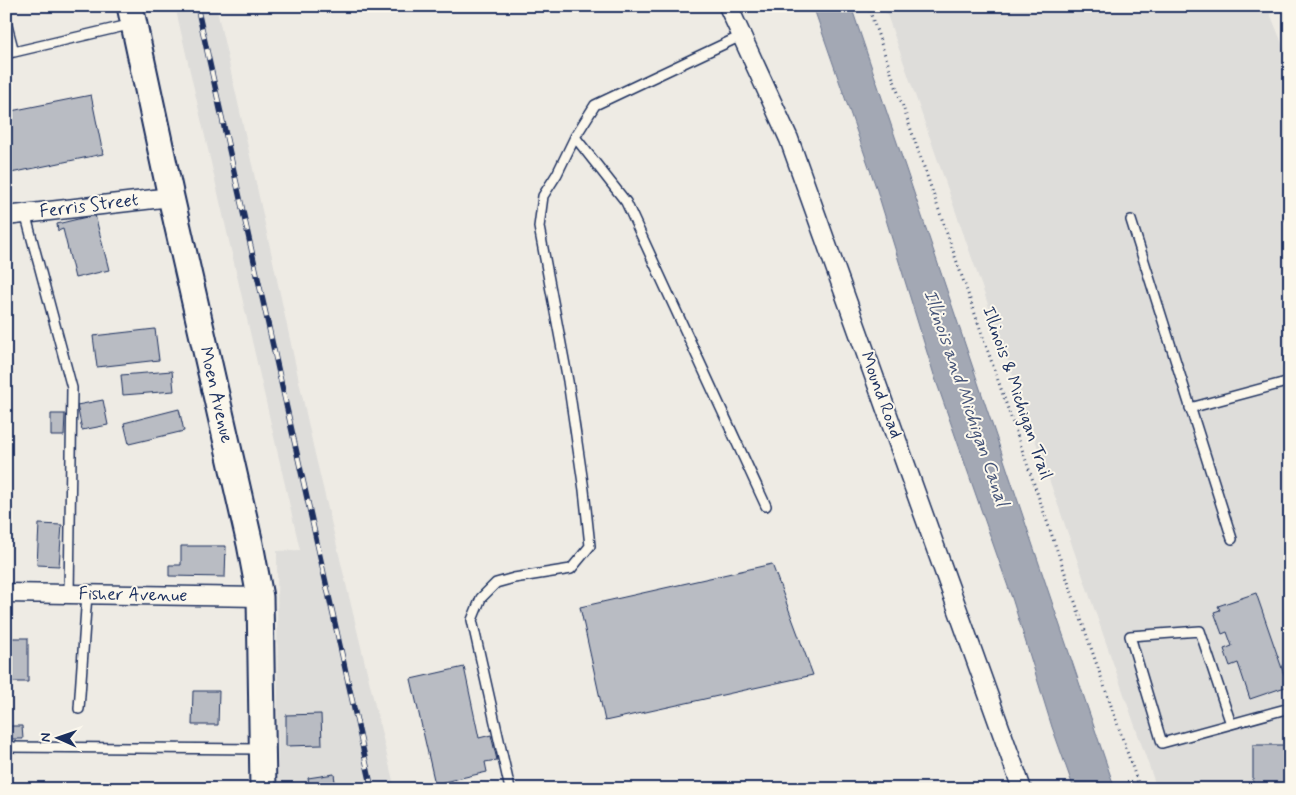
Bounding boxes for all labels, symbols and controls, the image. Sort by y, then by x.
street label: Ferris Street [38,188,140,224]
water label: Illinois and Michigan Canal [917,286,1015,511]
street label: Illinois & Michigan Trail [976,303,1058,483]
street label: Moen Avenue [193,344,239,446]
street label: Mound Road [854,348,908,442]
street label: Fisher Avenue [78,582,188,608]
north arrow [32,712,82,762]
text: N [37,733,55,743]

